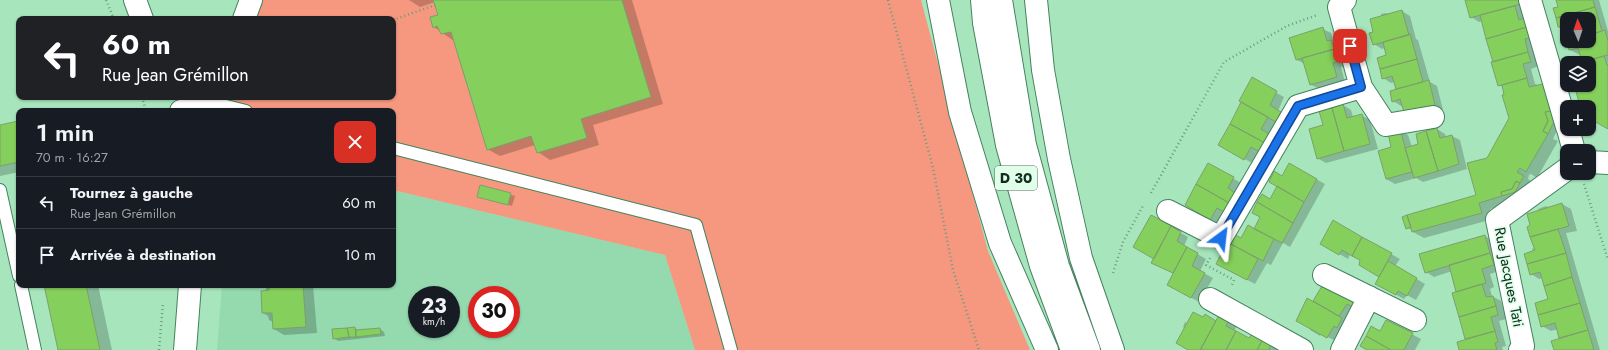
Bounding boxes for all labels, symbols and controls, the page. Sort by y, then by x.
north arrow [1560,12,1596,48]
map controls [1560,12,1596,180]
text: 60 m [102,24,171,65]
pin [1333,29,1367,63]
icon: left [36,32,88,84]
icon: arrive [1339,35,1361,57]
button: layers [1560,56,1596,92]
text: Rue Jean Grémillon [102,62,249,88]
button: + [1560,100,1596,136]
text: 1 min [36,115,94,150]
button: close [334,121,376,163]
button: − [1560,144,1596,180]
text: 70 m · 16:27 [36,148,108,167]
road number: D 30 [995,166,1037,190]
text: Tournez à gauche [70,182,193,204]
icon: left [36,192,58,214]
text: 60 m [342,192,376,214]
text: Rue Jean Grémillon [70,204,176,223]
position arrow [1200,217,1242,259]
street label: Rue Jacques Tati [1489,225,1529,329]
icon: arrive [36,244,58,266]
text: Arrivée à destination [70,244,216,266]
text: 10 m [344,244,376,266]
speed limit sign: 30 [468,286,520,338]
text: 23 [421,292,447,321]
text: km/h [423,314,445,329]

